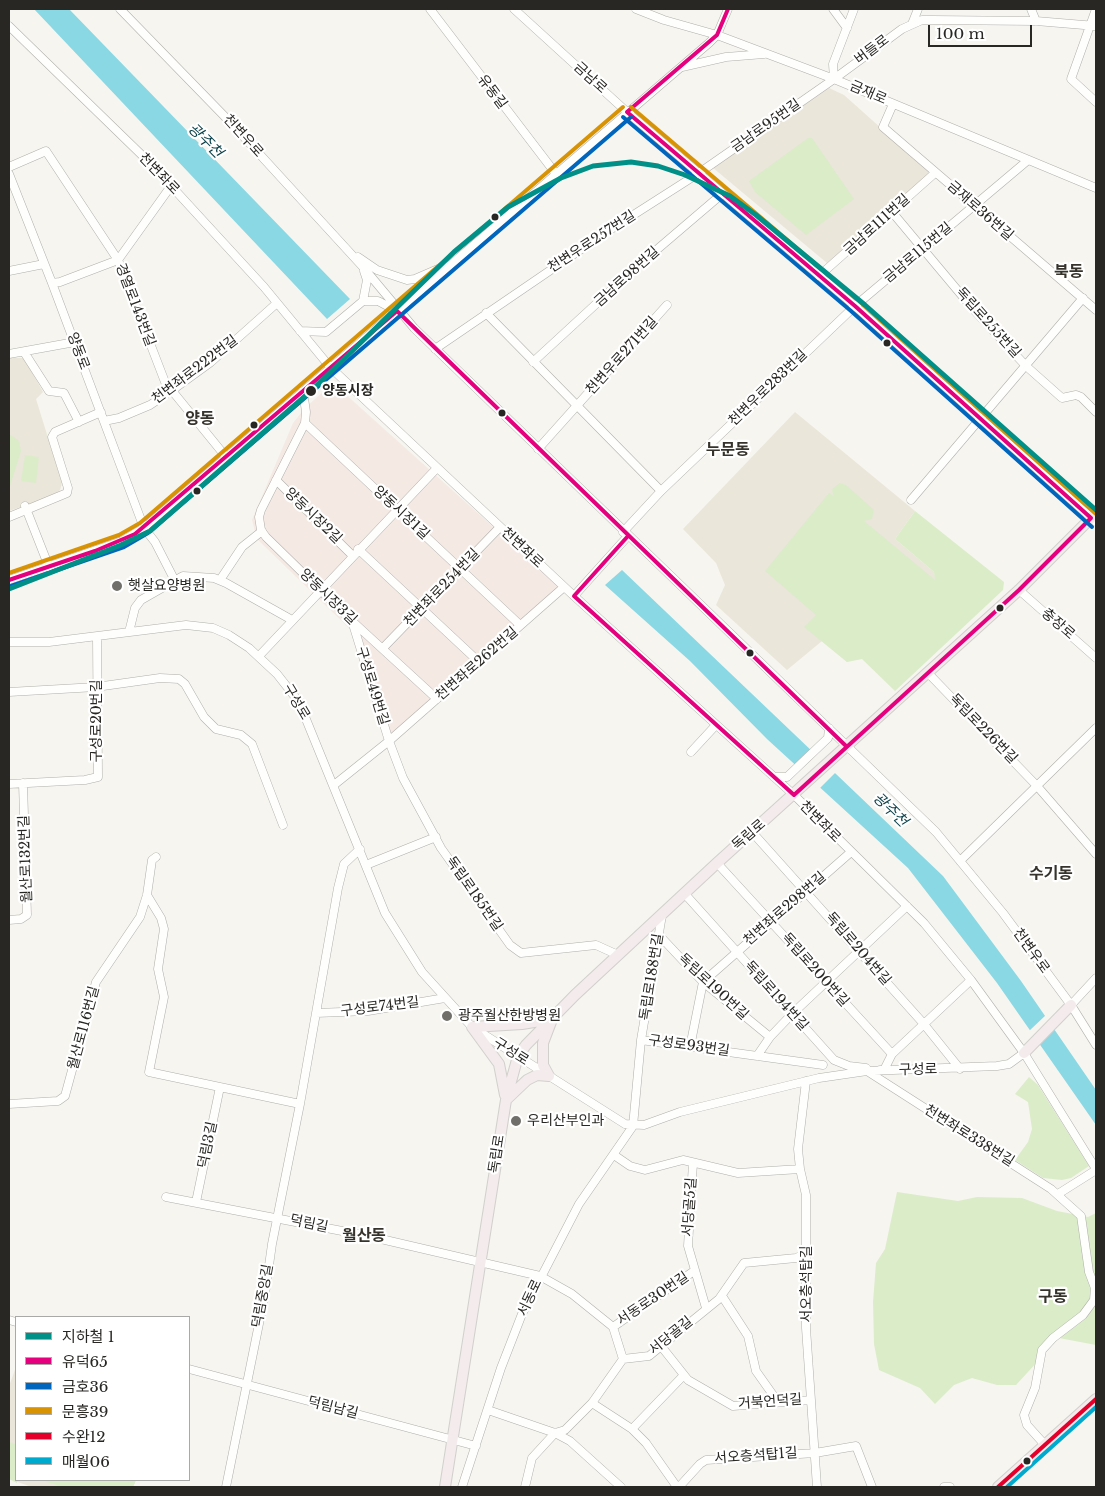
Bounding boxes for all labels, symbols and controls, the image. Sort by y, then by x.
scale bar [930,15,1034,47]
text: 100 m [936,24,985,43]
street label: 버들로 [852,32,892,68]
street label: 금남로 [570,59,610,97]
street label: 유동길 [474,72,510,112]
street label: 금재로 [847,78,889,108]
street label: 금남로95번길 [728,96,804,156]
street label: 천변우로 [220,111,266,161]
water label: 광주천 [184,120,226,162]
street label: 천변좌로 [135,150,183,198]
street label: 금재로36번길 [944,178,1016,244]
street label: 금남로111번길 [840,191,914,259]
street label: 천변우로257번길 [545,207,639,277]
unlabelled marker [490,212,500,222]
street label: 금남로115번길 [880,219,956,287]
street label: 금남로98번길 [591,243,663,311]
street label: 경열로143번길 [111,261,159,349]
district label: 북동 [1054,262,1084,282]
street label: 독립로255번길 [952,284,1024,362]
street label: 천변우로271번길 [583,314,661,398]
street label: 양동로 [63,330,93,372]
street label: 천변좌로222번길 [149,332,241,408]
unlabelled marker [882,338,892,348]
street label: 천변우로283번길 [725,346,811,430]
place label: 양동시장 [322,383,374,399]
marker: 양동시장 [304,384,318,398]
unlabelled marker [497,408,507,418]
district label: 양동 [185,409,215,429]
unlabelled marker [249,420,259,430]
district label: 누문동 [706,440,750,460]
street label: 양동시장1길 [369,483,433,543]
street label: 양동시장2길 [281,485,345,547]
unlabelled marker [192,486,202,496]
street label: 천변좌로 [497,524,547,572]
street label: 천변좌로254번길 [401,545,483,631]
street label: 양동시장3길 [296,566,360,628]
place label: 햇살요양병원 [128,578,205,594]
marker: 햇살요양병원 [110,579,124,593]
unlabelled marker [995,603,1005,613]
street label: 충장로 [1038,605,1078,643]
street label: 천변좌로262번길 [432,624,522,704]
street label: 구성로49번길 [352,645,392,727]
unlabelled marker [745,648,755,658]
street label: 구성로20번길 [89,679,105,763]
street label: 구성로 [279,681,313,723]
street label: 독립로226번길 [945,691,1021,767]
water label: 광주천 [869,789,911,831]
street label: 천변좌로 [796,798,844,846]
street label: 월산로132번길 [16,815,36,903]
street label: 독립로 [729,816,769,854]
street label: 독립로185번길 [442,854,506,934]
district label: 수기동 [1029,864,1073,884]
street label: 천변좌로298번길 [740,869,830,949]
street label: 독립로204번길 [822,909,894,989]
street label: 천변우로 [1009,925,1053,977]
street label: 독립로200번길 [778,930,852,1010]
street label: 독립로188번길 [637,932,667,1022]
street label: 독립로190번길 [674,950,752,1024]
street label: 독립로194번길 [740,958,812,1034]
street label: 월산로116번길 [65,984,103,1072]
street label: 구성로74번길 [340,994,420,1020]
place label: 광주월산한방병원 [458,1008,561,1024]
marker: 광주월산한방병원 [440,1009,454,1023]
street label: 구성로93번길 [647,1032,731,1060]
street label: 구성로 [490,1035,532,1069]
street label: 구성로 [899,1061,937,1079]
street label: 천변좌로338번길 [921,1102,1017,1170]
place label: 우리산부인과 [527,1113,604,1129]
marker: 우리산부인과 [509,1114,523,1128]
street label: 덕림3길 [195,1120,221,1170]
street label: 독립로 [486,1134,508,1174]
street label: 서당골5길 [680,1177,700,1237]
street label: 덕림길 [288,1212,330,1236]
district label: 월산동 [342,1226,386,1246]
street label: 서오층석탑길 [799,1245,815,1323]
street label: 덕림중앙길 [249,1263,277,1329]
street label: 서동로30번길 [614,1269,692,1329]
street label: 서동로 [514,1277,546,1319]
district label: 구동 [1038,1287,1068,1307]
street label: 서당골길 [646,1313,696,1359]
legend [15,1316,190,1481]
text: 지하철 1 [62,1327,114,1346]
text: 유덕65 [62,1352,108,1371]
text: 금호36 [62,1377,109,1396]
street label: 거북언덕길 [737,1391,803,1413]
street label: 덕림남길 [306,1394,360,1422]
text: 문흥39 [62,1402,109,1421]
text: 수완12 [62,1427,106,1446]
street label: 서오층석탑1길 [714,1445,798,1467]
text: 매월06 [62,1452,110,1471]
unlabelled marker [1022,1456,1032,1466]

